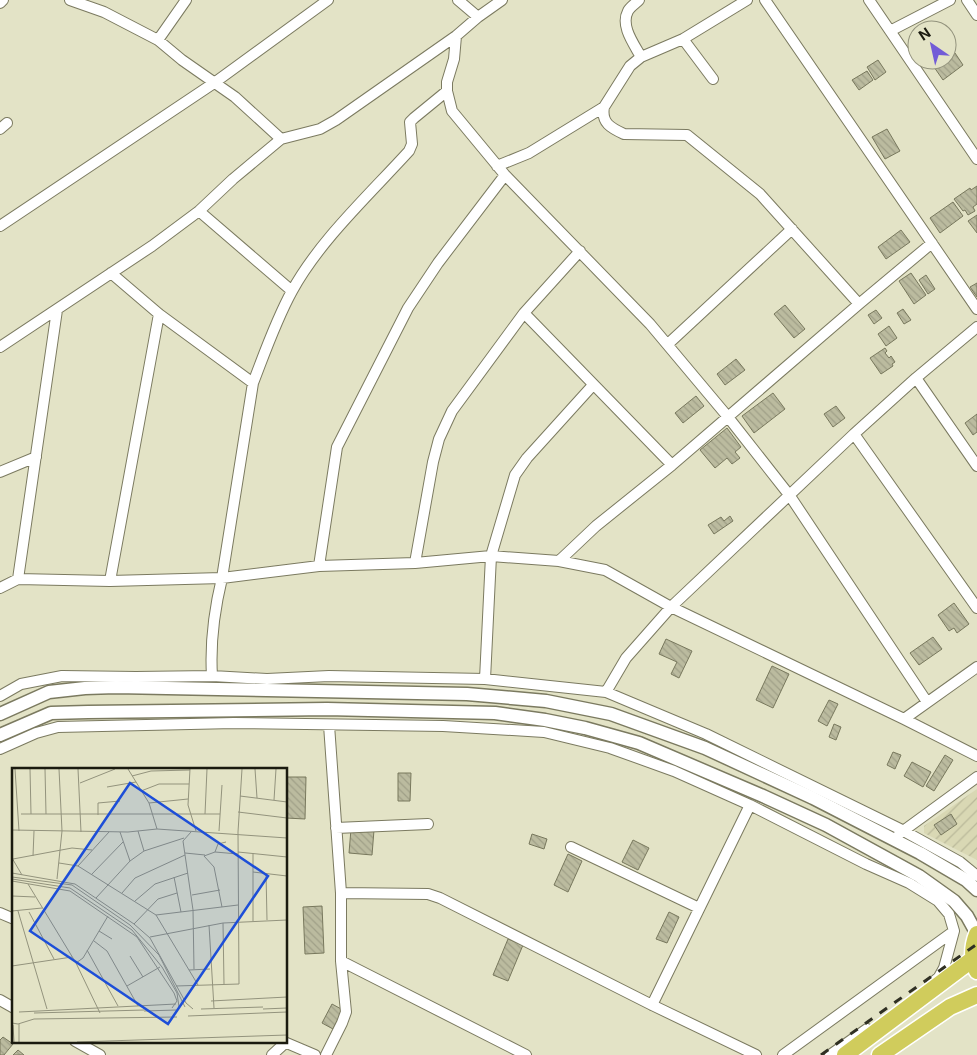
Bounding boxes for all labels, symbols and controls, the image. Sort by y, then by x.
north arrow [907,20,957,70]
text: N [915,24,934,44]
inset map [12,768,288,1042]

